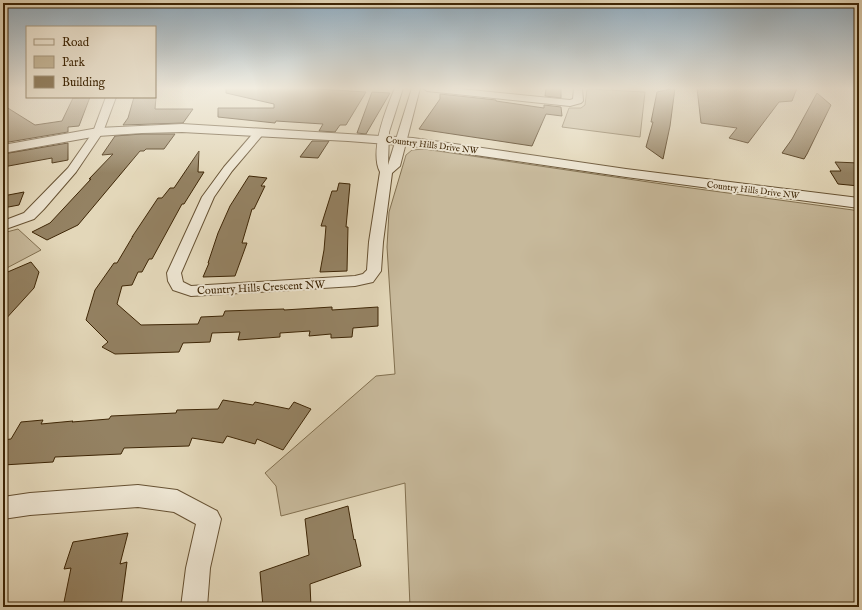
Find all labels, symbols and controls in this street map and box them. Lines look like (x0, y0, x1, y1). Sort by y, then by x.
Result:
legend (26, 26, 156, 98)
text: Road (62, 35, 90, 50)
text: Park (62, 55, 85, 70)
text: Building (62, 75, 106, 90)
street label: Country Hills Drive NW (385, 134, 479, 157)
street label: Country Hills Drive NW (706, 179, 800, 202)
street label: Country Hills Crescent NW (197, 278, 326, 298)

